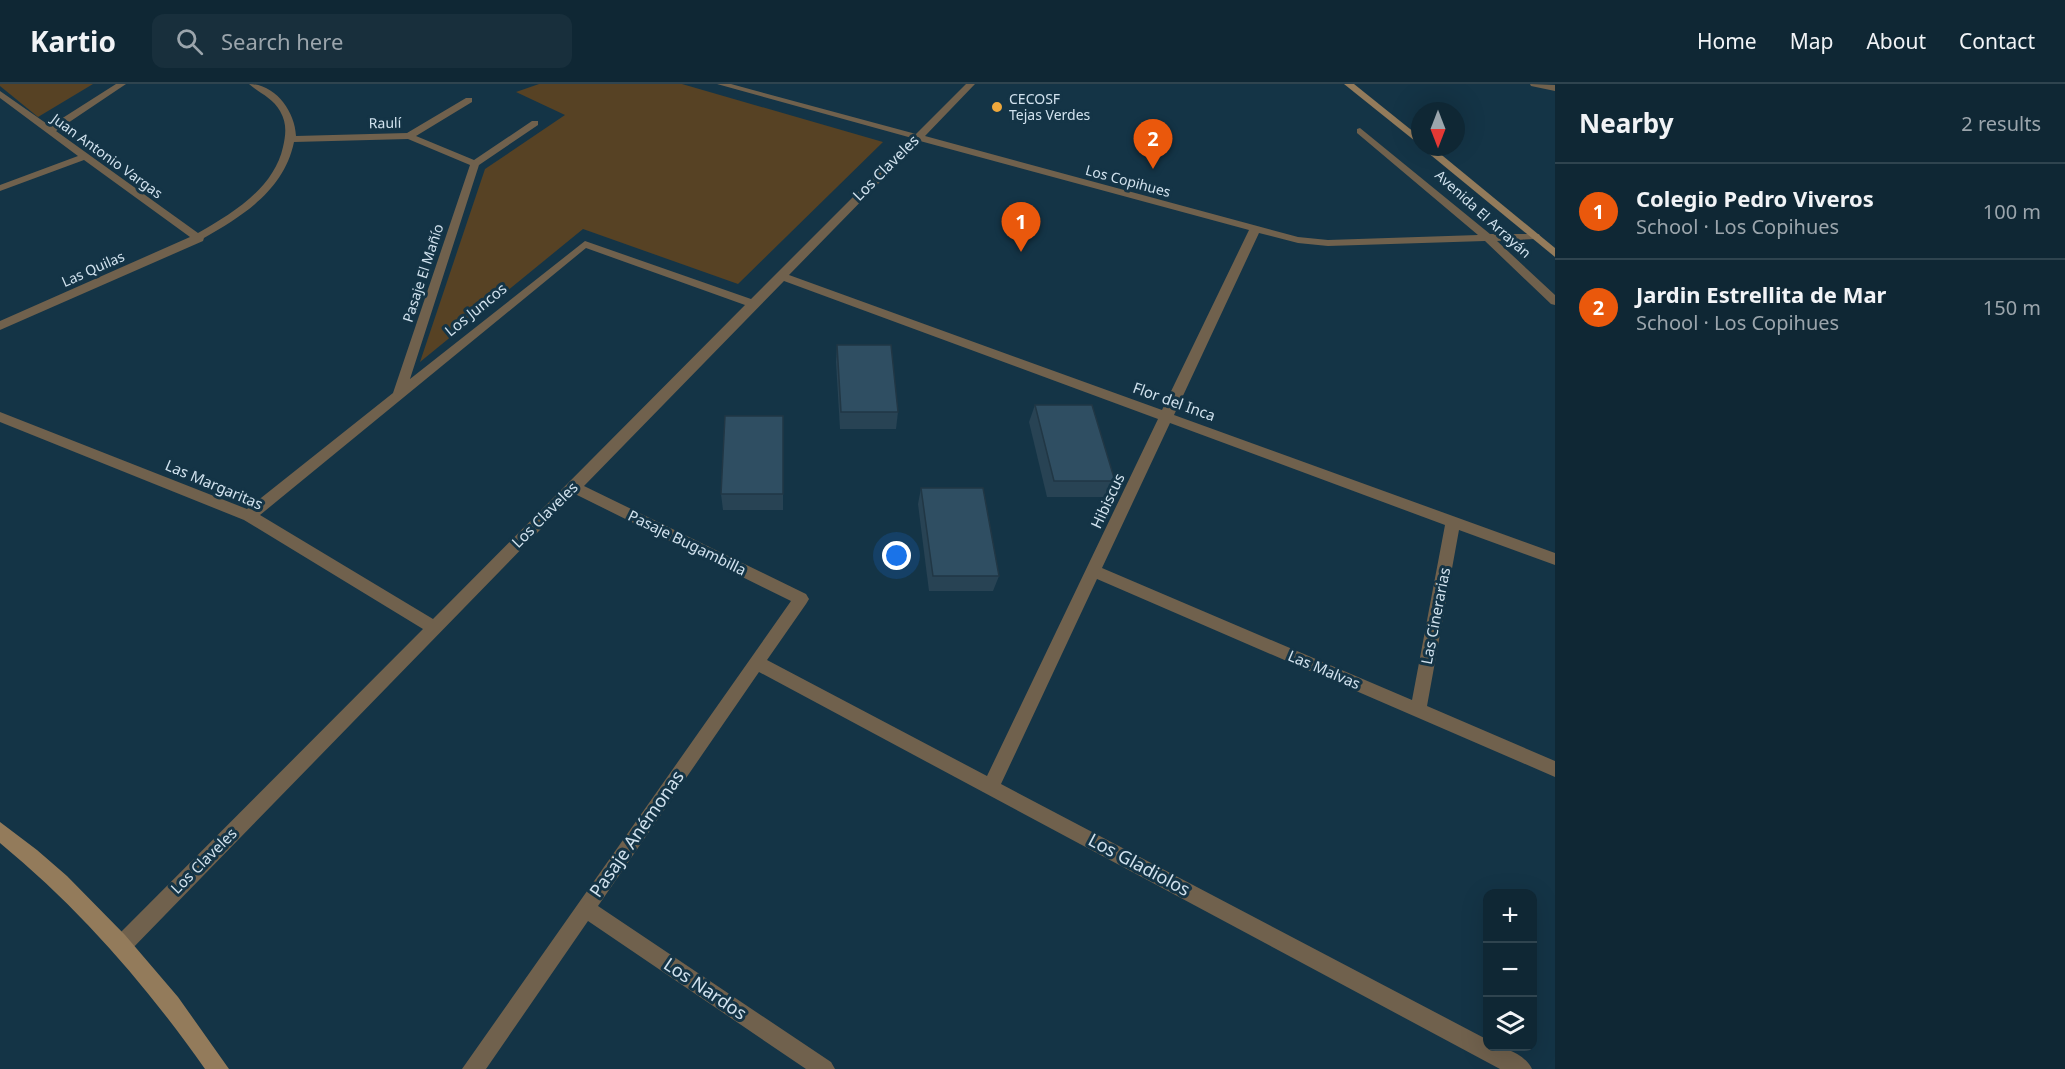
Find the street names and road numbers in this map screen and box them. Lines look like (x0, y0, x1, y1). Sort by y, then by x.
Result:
street label: Juan Antonio Vargas (46, 108, 167, 203)
street label: Raulí (369, 113, 402, 132)
street label: Los Claveles (848, 130, 923, 205)
street label: Los Copihues (1083, 160, 1173, 201)
street label: Avenida El Arrayán (1431, 165, 1535, 262)
street label: Pasaje El Mañío (398, 221, 447, 324)
street label: Las Quilas (58, 246, 127, 291)
street label: Los Juncos (440, 278, 510, 340)
street label: Flor del Inca (1130, 377, 1218, 425)
street label: Las Margaritas (163, 455, 266, 514)
street label: Hibiscus (1086, 470, 1129, 532)
street label: Los Claveles (507, 477, 582, 552)
street label: Pasaje Bugambilla (625, 505, 750, 579)
street label: Las Cinerarias (1416, 566, 1454, 666)
street label: Las Malvas (1285, 645, 1364, 693)
street label: Pasaje Anémonas (583, 765, 689, 902)
street label: Los Claveles (166, 823, 241, 898)
street label: Los Gladiolos (1084, 827, 1195, 901)
street label: Los Nardos (659, 952, 752, 1025)

